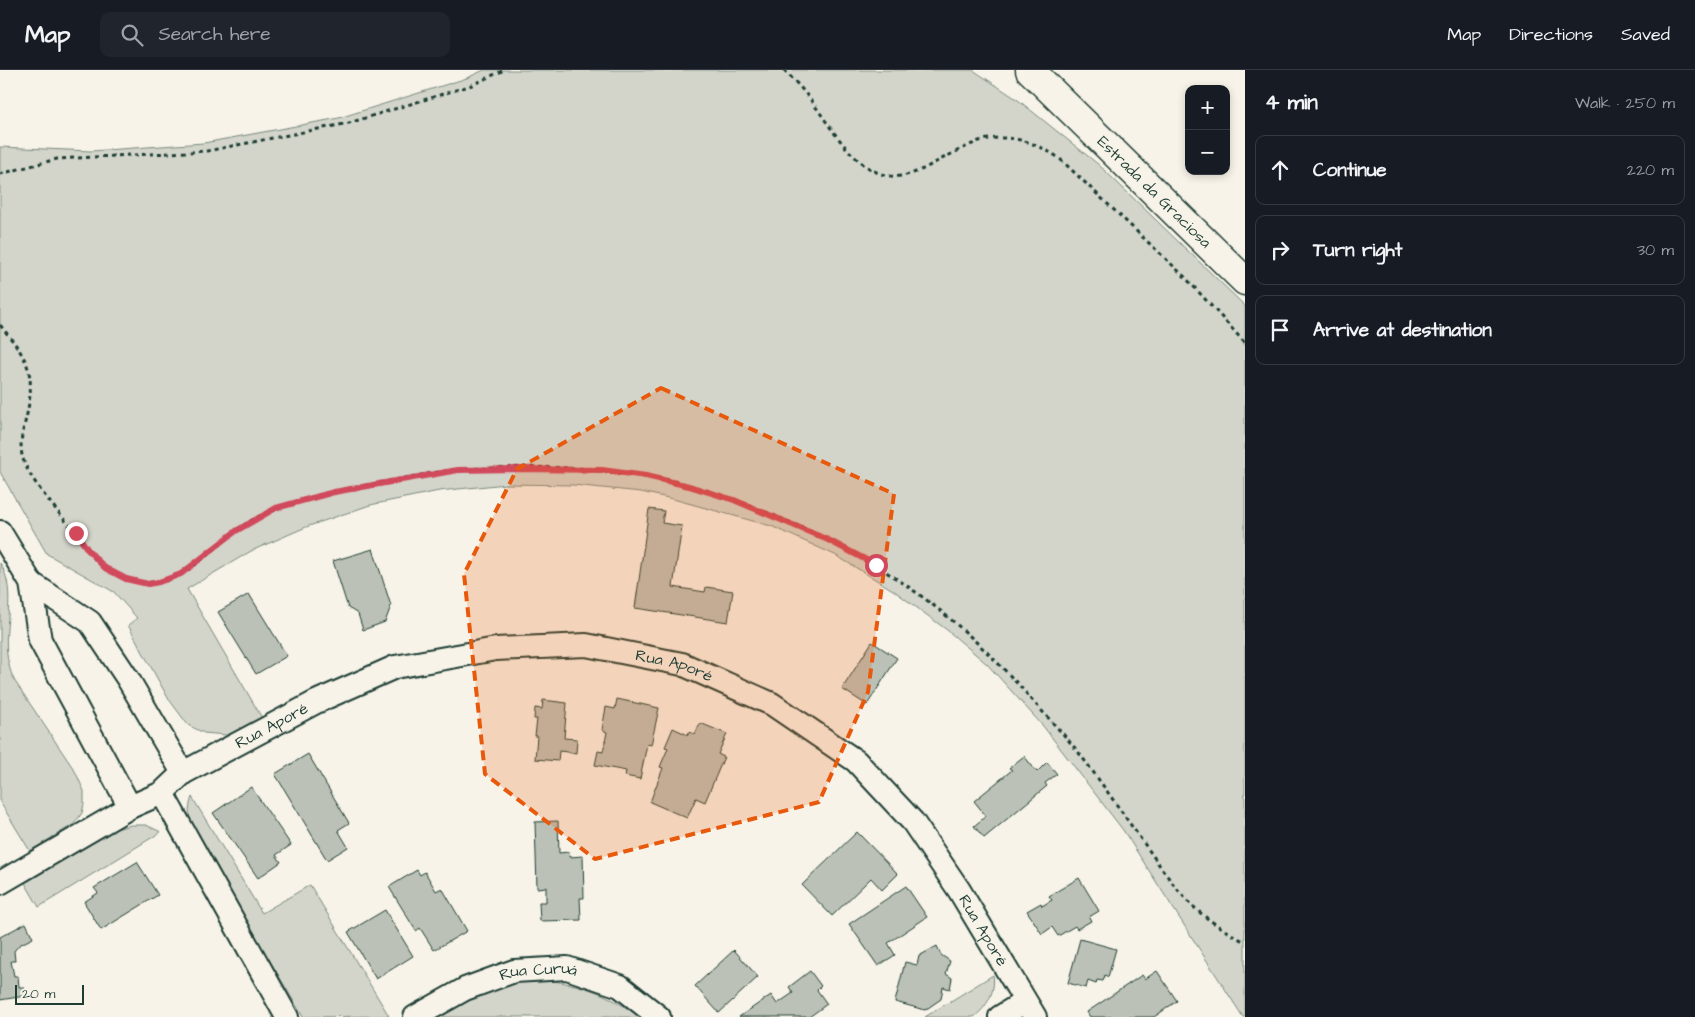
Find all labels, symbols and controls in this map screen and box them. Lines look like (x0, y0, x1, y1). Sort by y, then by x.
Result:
search box (100, 12, 450, 57)
text: Map (25, 18, 70, 52)
icon: search (118, 21, 146, 49)
text: Search here (158, 21, 271, 48)
text: Map (1447, 22, 1481, 47)
text: Directions (1509, 22, 1593, 47)
text: Saved (1621, 22, 1670, 47)
map controls (1185, 85, 1230, 175)
button: + (1185, 85, 1230, 130)
text: 4 min (1265, 88, 1318, 117)
text: Walk · 250 m (1575, 92, 1675, 114)
button: − (1185, 130, 1230, 175)
street label: Estrada da Graciosa (1092, 131, 1216, 253)
icon: ahead (1266, 156, 1294, 184)
text: Continue (1313, 157, 1387, 184)
text: 220 m (1627, 159, 1674, 181)
icon: right (1266, 236, 1294, 264)
text: Turn right (1313, 237, 1402, 264)
text: 30 m (1637, 239, 1674, 261)
icon: arrive (1266, 316, 1294, 344)
text: Arrive at destination (1313, 317, 1492, 344)
route end (65, 522, 88, 545)
route start (865, 554, 888, 577)
street label: Rua Aporé (634, 644, 717, 687)
street label: Rua Aporé (231, 697, 312, 754)
street label: Rua Aporé (953, 891, 1013, 971)
street label: Rua Curuá (496, 957, 581, 986)
scale bar (15, 982, 84, 1005)
text: 20 m (22, 984, 55, 1004)

